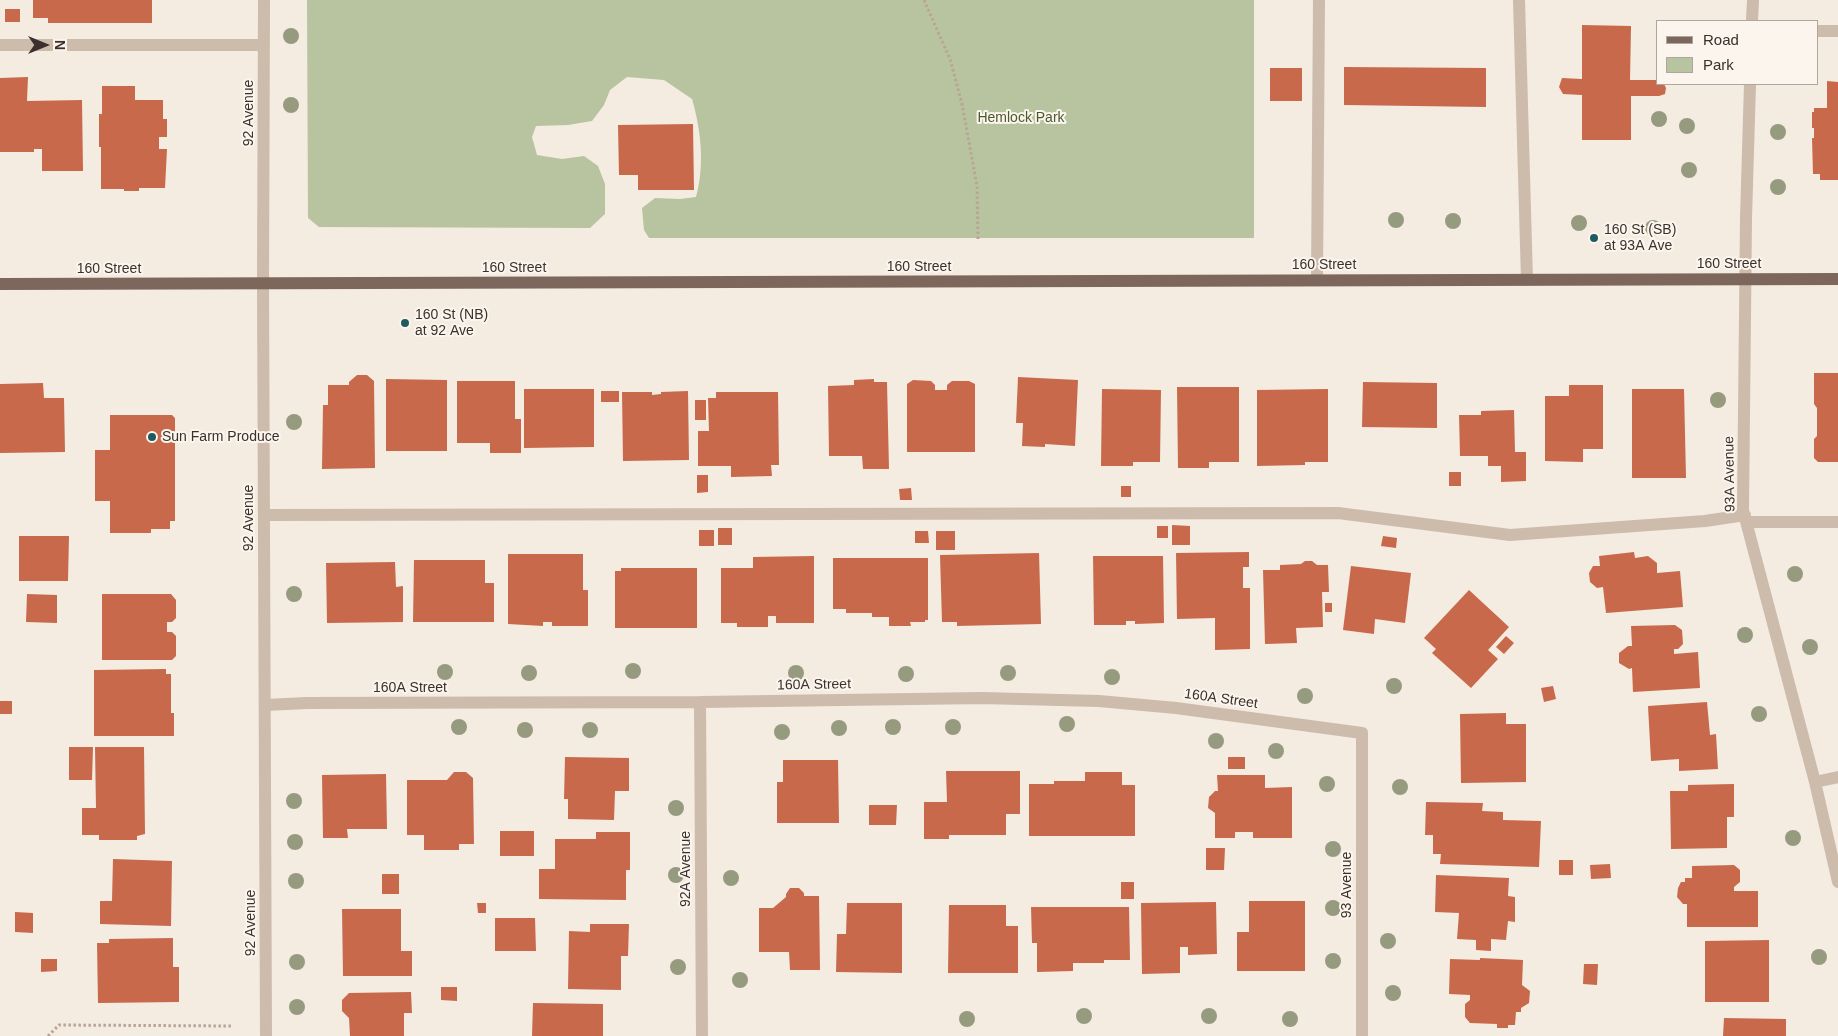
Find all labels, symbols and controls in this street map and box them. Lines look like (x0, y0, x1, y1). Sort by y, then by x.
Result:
north arrow (20, 20, 70, 70)
legend (1656, 20, 1818, 85)
text: Road (1703, 31, 1739, 48)
text: N (52, 40, 68, 50)
text: Park (1703, 56, 1734, 73)
street label: 92 Avenue (241, 80, 257, 146)
park label: Hemlock Park (977, 110, 1065, 126)
place label: 160 St (SB) at 93A Ave (1604, 222, 1676, 254)
marker: 160 St (SB) at 93A Ave (1588, 232, 1600, 244)
street label: 160 Street (1697, 256, 1761, 272)
street label: 160 Street (1292, 257, 1356, 273)
street label: 160 Street (887, 259, 951, 275)
street label: 160 Street (482, 260, 546, 276)
street label: 160 Street (77, 261, 141, 277)
place label: 160 St (NB) at 92 Ave (415, 307, 488, 340)
marker: 160 St (NB) at 92 Ave (399, 317, 411, 329)
place label: Sun Farm Produce (162, 429, 279, 445)
marker: Sun Farm Produce (146, 431, 158, 443)
street label: 93A Avenue (1721, 436, 1739, 512)
street label: 92 Avenue (241, 485, 257, 551)
street label: 160A Street (777, 676, 851, 694)
street label: 160A Street (373, 680, 447, 696)
street label: 160A Street (1183, 686, 1259, 712)
street label: 92A Avenue (678, 831, 694, 907)
street label: 93 Avenue (1339, 852, 1355, 918)
street label: 92 Avenue (243, 890, 259, 956)

